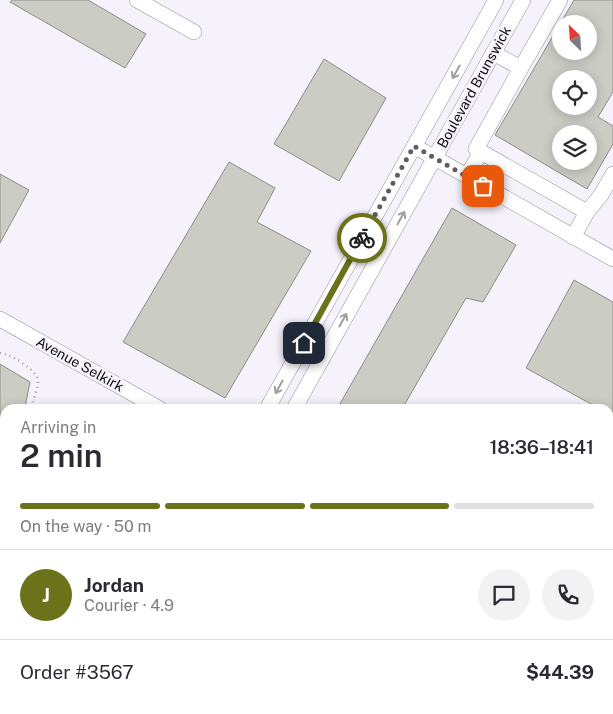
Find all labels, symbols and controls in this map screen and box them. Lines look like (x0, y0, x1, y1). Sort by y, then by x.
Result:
north arrow (552, 15, 598, 60)
map controls (552, 15, 597, 170)
street label: Boulevard Brunswick (434, 23, 514, 151)
one-way arrow (450, 64, 460, 78)
button: locate (552, 70, 597, 115)
button: layers (552, 125, 597, 170)
pin (462, 165, 504, 207)
icon: bag (469, 172, 497, 200)
one-way arrow (396, 211, 406, 226)
courier (337, 213, 387, 263)
icon: bike (348, 224, 376, 252)
one-way arrow (339, 314, 349, 328)
pin (283, 322, 325, 364)
icon: home (290, 329, 318, 357)
street label: Avenue Selkirk (33, 333, 127, 395)
one-way arrow (274, 380, 284, 395)
text: Arriving in (20, 418, 96, 437)
text: 18:36–18:41 (489, 436, 594, 458)
text: 2 min (20, 437, 103, 474)
text: On the way · 50 m (20, 517, 151, 536)
button: chat (478, 569, 530, 621)
button: phone (542, 569, 594, 621)
text: Jordan (84, 574, 144, 596)
text: J (42, 584, 50, 606)
text: Courier · 4.9 (84, 596, 174, 615)
text: Order #3567 (20, 661, 134, 683)
text: $44.39 (526, 661, 594, 683)

